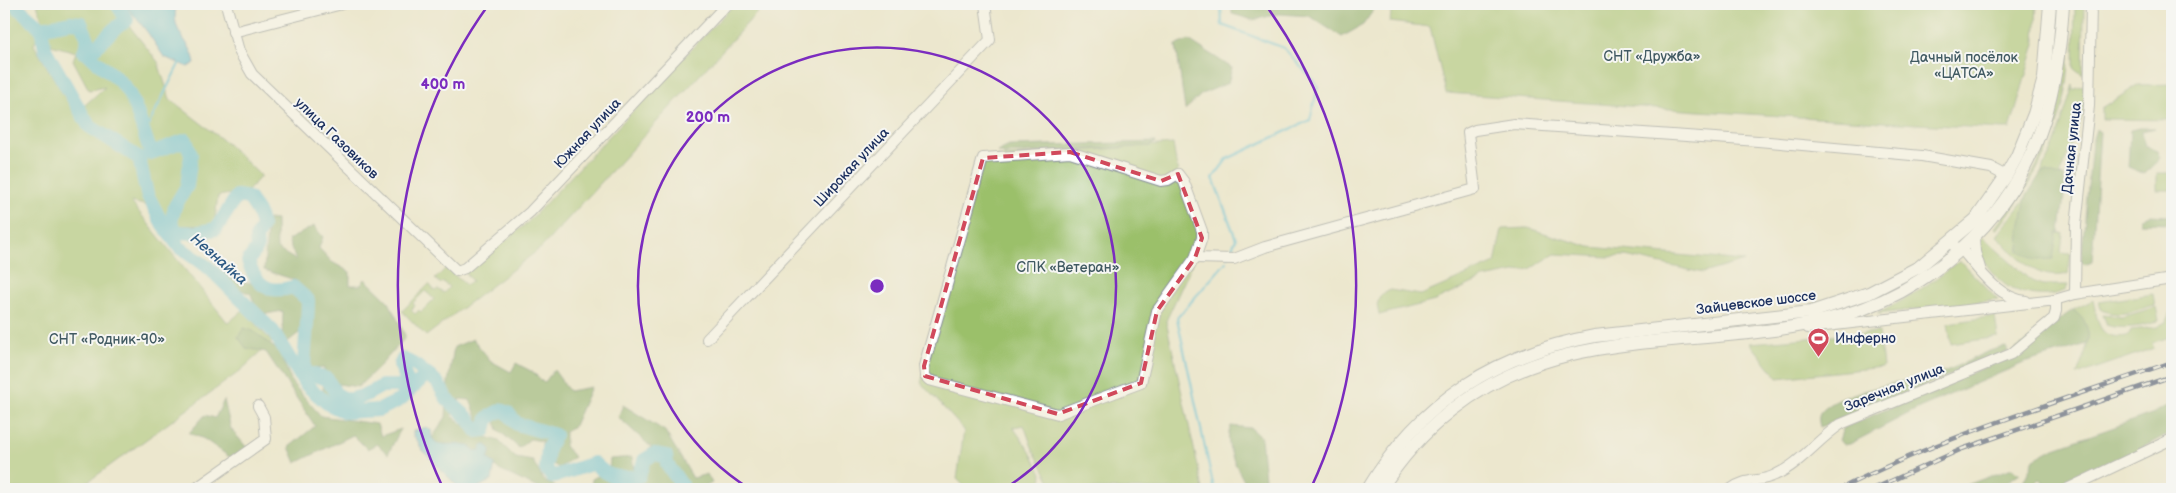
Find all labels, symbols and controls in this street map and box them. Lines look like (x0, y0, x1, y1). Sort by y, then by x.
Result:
park label: СНТ «Дружба» (1604, 48, 1701, 65)
park label: Дачный посёлок «ЦАТСА» (1910, 49, 2018, 82)
text: 400 m (421, 75, 465, 94)
street label: улица Газовиков (291, 94, 382, 183)
street label: Южная улица (550, 94, 625, 172)
street label: Дачная улица (2058, 101, 2085, 195)
text: 200 m (686, 108, 730, 127)
street label: Широкая улица (810, 124, 893, 211)
water label: Незнайка (186, 229, 251, 289)
park label: СПК «Ветеран» (1016, 259, 1120, 276)
centre of rings (868, 277, 886, 295)
street label: Зайцевское шоссе (1695, 287, 1817, 318)
sports icon: Инферно (1807, 326, 1831, 357)
place label: Инферно (1835, 330, 1896, 347)
park label: СНТ «Родник-90» (49, 331, 165, 348)
street label: Заречная улица (1842, 359, 1947, 415)

